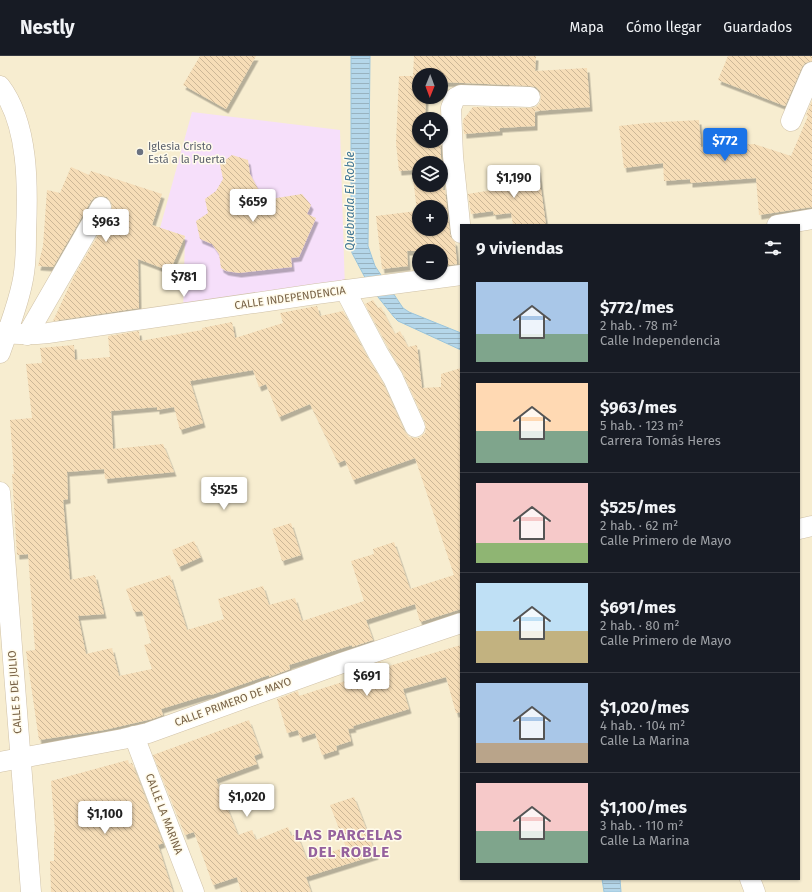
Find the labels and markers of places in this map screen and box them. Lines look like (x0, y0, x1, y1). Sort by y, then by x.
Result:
pin: $772 (701, 128, 749, 162)
place label: Iglesia Cristo Está a la Puerta (148, 140, 225, 166)
marker: Iglesia Cristo Está a la Puerta (135, 147, 145, 157)
pin: $1,190 (481, 165, 547, 199)
pin: $659 (229, 189, 277, 223)
pin: $963 (82, 209, 130, 243)
pin: $781 (160, 264, 208, 298)
pin: $525 (200, 477, 248, 511)
pin: $691 (343, 663, 391, 697)
pin: $1,020 (214, 784, 280, 818)
pin: $1,100 (72, 801, 138, 835)

